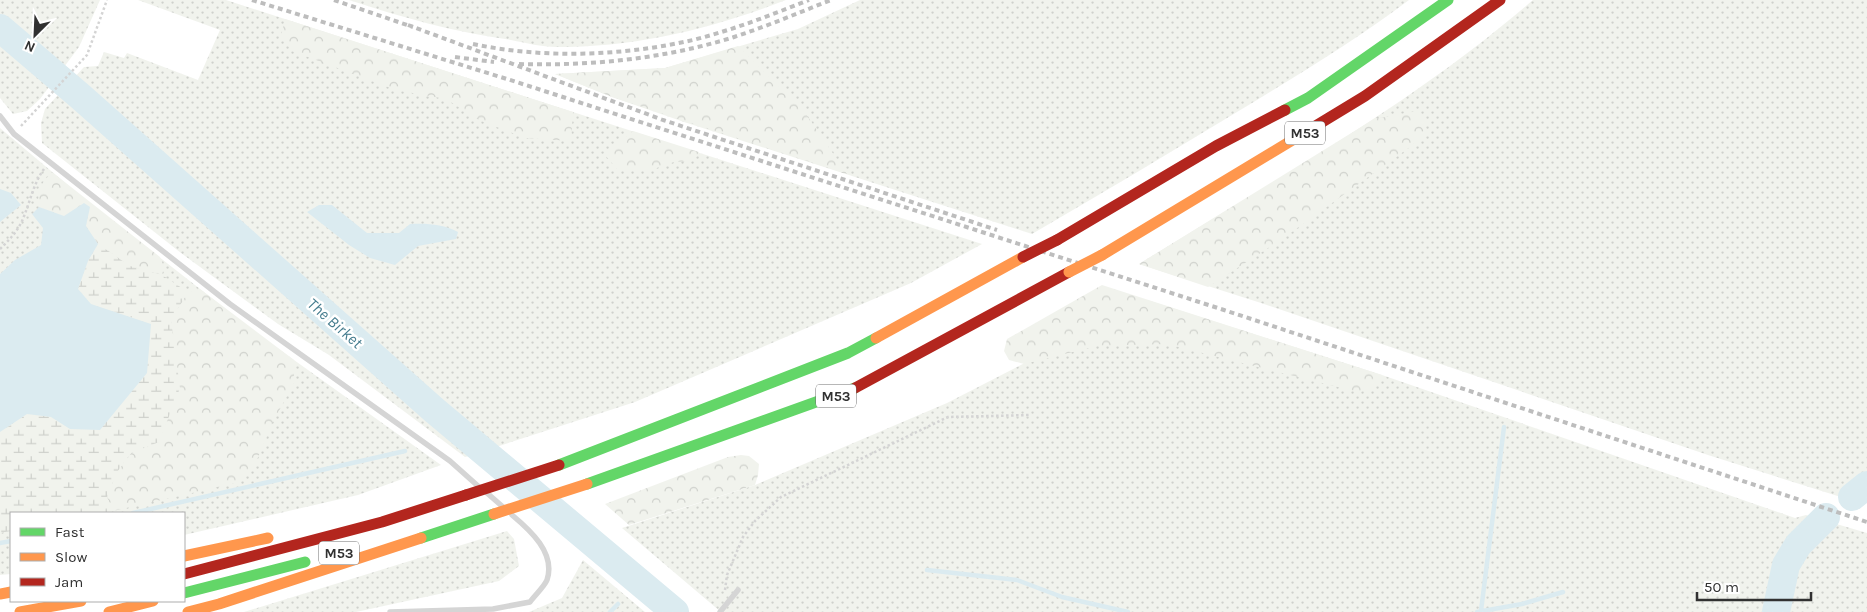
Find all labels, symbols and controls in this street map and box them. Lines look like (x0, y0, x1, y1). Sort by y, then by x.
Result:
north arrow (10, 10, 60, 60)
text: N (22, 37, 38, 56)
road number: M53 (1285, 122, 1325, 144)
water label: The Birket (304, 294, 367, 352)
road number: M53 (816, 384, 856, 408)
legend (10, 512, 185, 602)
text: Fast (55, 523, 85, 541)
road number: M53 (319, 542, 359, 564)
text: Slow (55, 548, 87, 566)
scale bar (1697, 570, 1811, 602)
text: Jam (55, 573, 83, 591)
text: 50 m (1704, 578, 1739, 596)

